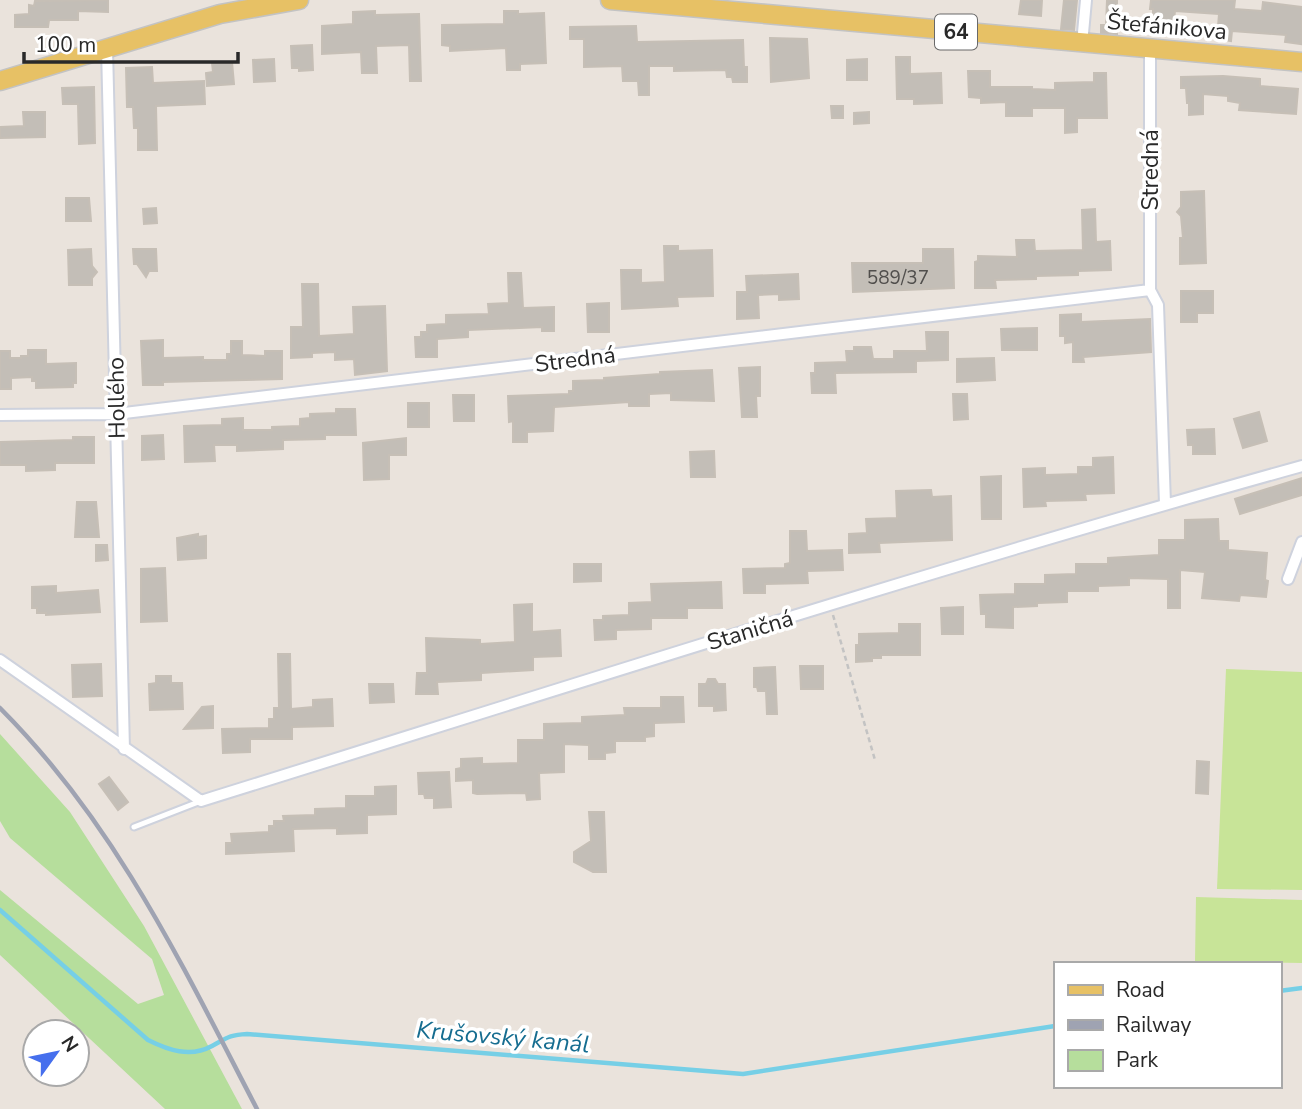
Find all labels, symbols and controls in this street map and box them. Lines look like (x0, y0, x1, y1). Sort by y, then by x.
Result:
street label: Štefánikova (1106, 6, 1228, 47)
road number: 64 (935, 14, 977, 50)
scale bar (24, 21, 238, 65)
text: 100 m (35, 31, 96, 59)
street label: Stredná (1135, 129, 1166, 211)
house number: 589/37 (867, 265, 929, 291)
street label: Stredná (533, 339, 617, 380)
street label: Hollého (100, 357, 133, 439)
street label: Staničná (703, 603, 797, 658)
legend (1054, 962, 1281, 1088)
text: Road (1116, 976, 1165, 1004)
text: Railway (1116, 1011, 1191, 1039)
water label: Krušovský kanál (415, 1013, 591, 1061)
north arrow (21, 1018, 91, 1088)
text: N (55, 1031, 84, 1057)
text: Park (1116, 1046, 1158, 1074)

